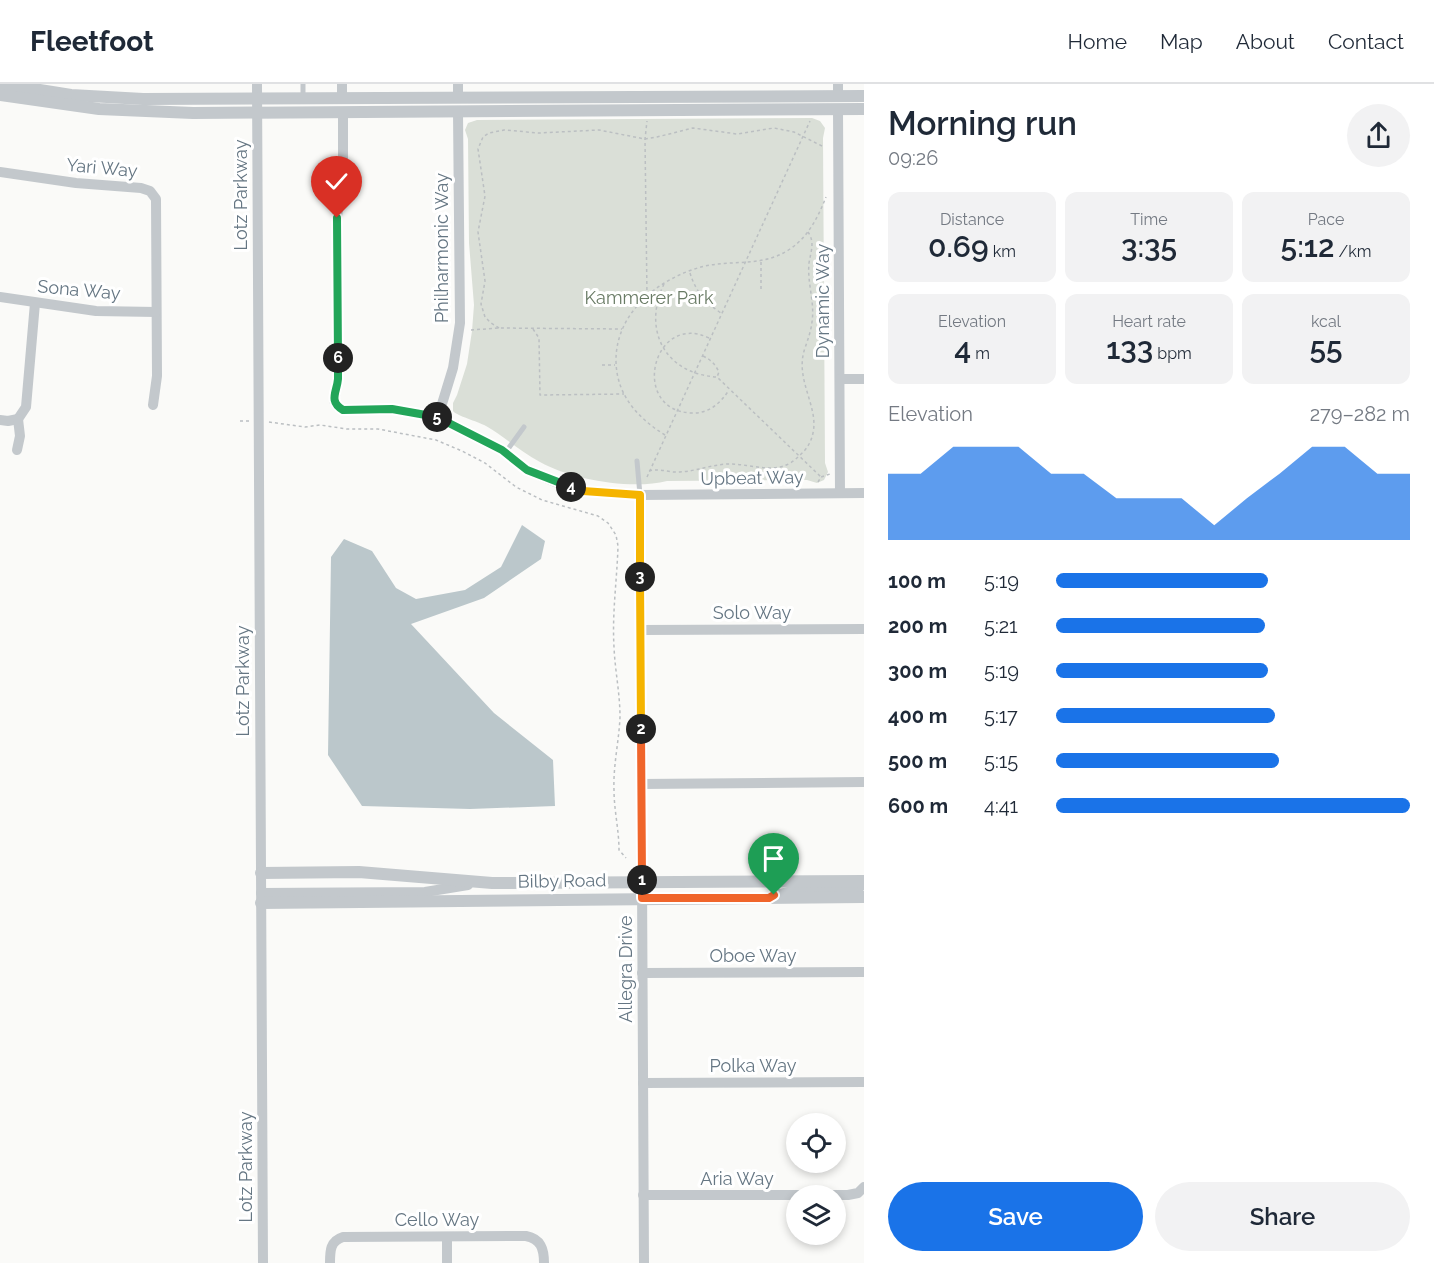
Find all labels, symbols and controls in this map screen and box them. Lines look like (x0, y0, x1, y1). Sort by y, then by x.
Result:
text: Fleetfoot (30, 25, 154, 58)
text: Home (1068, 29, 1127, 54)
text: Map (1160, 29, 1203, 54)
text: About (1236, 29, 1295, 54)
text: Contact (1328, 29, 1404, 54)
text: Morning run (888, 104, 1077, 143)
button: share (1347, 104, 1410, 167)
street label: Lotz Parkway (230, 139, 251, 250)
text: 09:26 (888, 146, 938, 170)
street label: Yari Way (66, 154, 139, 181)
pin (311, 156, 362, 218)
icon: check (320, 165, 353, 198)
street label: Philharmonic Way (431, 173, 452, 323)
text: Distance (940, 210, 1004, 229)
text: Time (1130, 210, 1168, 229)
text: Pace (1308, 210, 1344, 229)
text: 0.69 (928, 229, 989, 264)
text: 3:35 (1121, 229, 1177, 264)
text: 5:12 (1281, 229, 1334, 264)
text: km (989, 242, 1016, 261)
text: /km (1334, 242, 1371, 261)
street label: Dynamic Way (812, 244, 833, 358)
street label: Sona Way (37, 275, 122, 304)
park label: Kammerer Park (585, 287, 714, 308)
text: Elevation (938, 312, 1006, 331)
text: Heart rate (1112, 312, 1186, 331)
text: kcal (1311, 312, 1341, 331)
text: 4 (954, 331, 971, 366)
text: 133 (1106, 331, 1153, 366)
text: 55 (1309, 331, 1343, 366)
pin: 6 (323, 343, 353, 373)
text: m (971, 344, 990, 363)
text: bpm (1153, 344, 1192, 363)
text: 6 (333, 348, 343, 367)
pin: 5 (422, 402, 452, 432)
text: Elevation (888, 402, 973, 426)
text: 279–282 m (1310, 402, 1410, 426)
text: 5 (433, 407, 441, 426)
street label: Upbeat Way (700, 466, 804, 489)
pin: 4 (556, 472, 586, 502)
text: 4 (566, 477, 576, 496)
pin: 3 (625, 562, 655, 592)
text: 3 (636, 567, 644, 586)
text: 100 m (888, 569, 946, 593)
text: 5:19 (984, 569, 1019, 593)
street label: Solo Way (713, 602, 791, 623)
text: 200 m (888, 614, 947, 638)
text: 5:21 (984, 614, 1018, 638)
street label: Lotz Parkway (232, 625, 253, 736)
text: 300 m (888, 659, 947, 683)
text: 5:19 (984, 659, 1019, 683)
text: 400 m (888, 704, 947, 728)
text: 5:17 (984, 704, 1018, 728)
pin: 2 (626, 714, 656, 744)
text: 2 (636, 719, 646, 738)
text: 500 m (888, 749, 947, 773)
text: 5:15 (984, 749, 1018, 773)
text: 600 m (888, 794, 948, 818)
text: 4:41 (984, 794, 1018, 818)
pin (748, 833, 799, 895)
icon: arrive (757, 842, 790, 875)
pin: 1 (627, 865, 657, 895)
street label: Bilby Road (518, 869, 606, 892)
text: 1 (638, 870, 646, 889)
street label: Allegra Drive (615, 915, 636, 1023)
street label: Oboe Way (709, 945, 797, 966)
street label: Polka Way (709, 1055, 797, 1076)
street label: Lotz Parkway (235, 1111, 256, 1222)
map controls (786, 1113, 846, 1245)
button: locate (786, 1113, 846, 1173)
street label: Aria Way (700, 1168, 774, 1189)
button: Save (888, 1182, 1143, 1251)
button: Share (1155, 1182, 1410, 1251)
button: layers (786, 1185, 846, 1245)
street label: Cello Way (395, 1209, 480, 1230)

